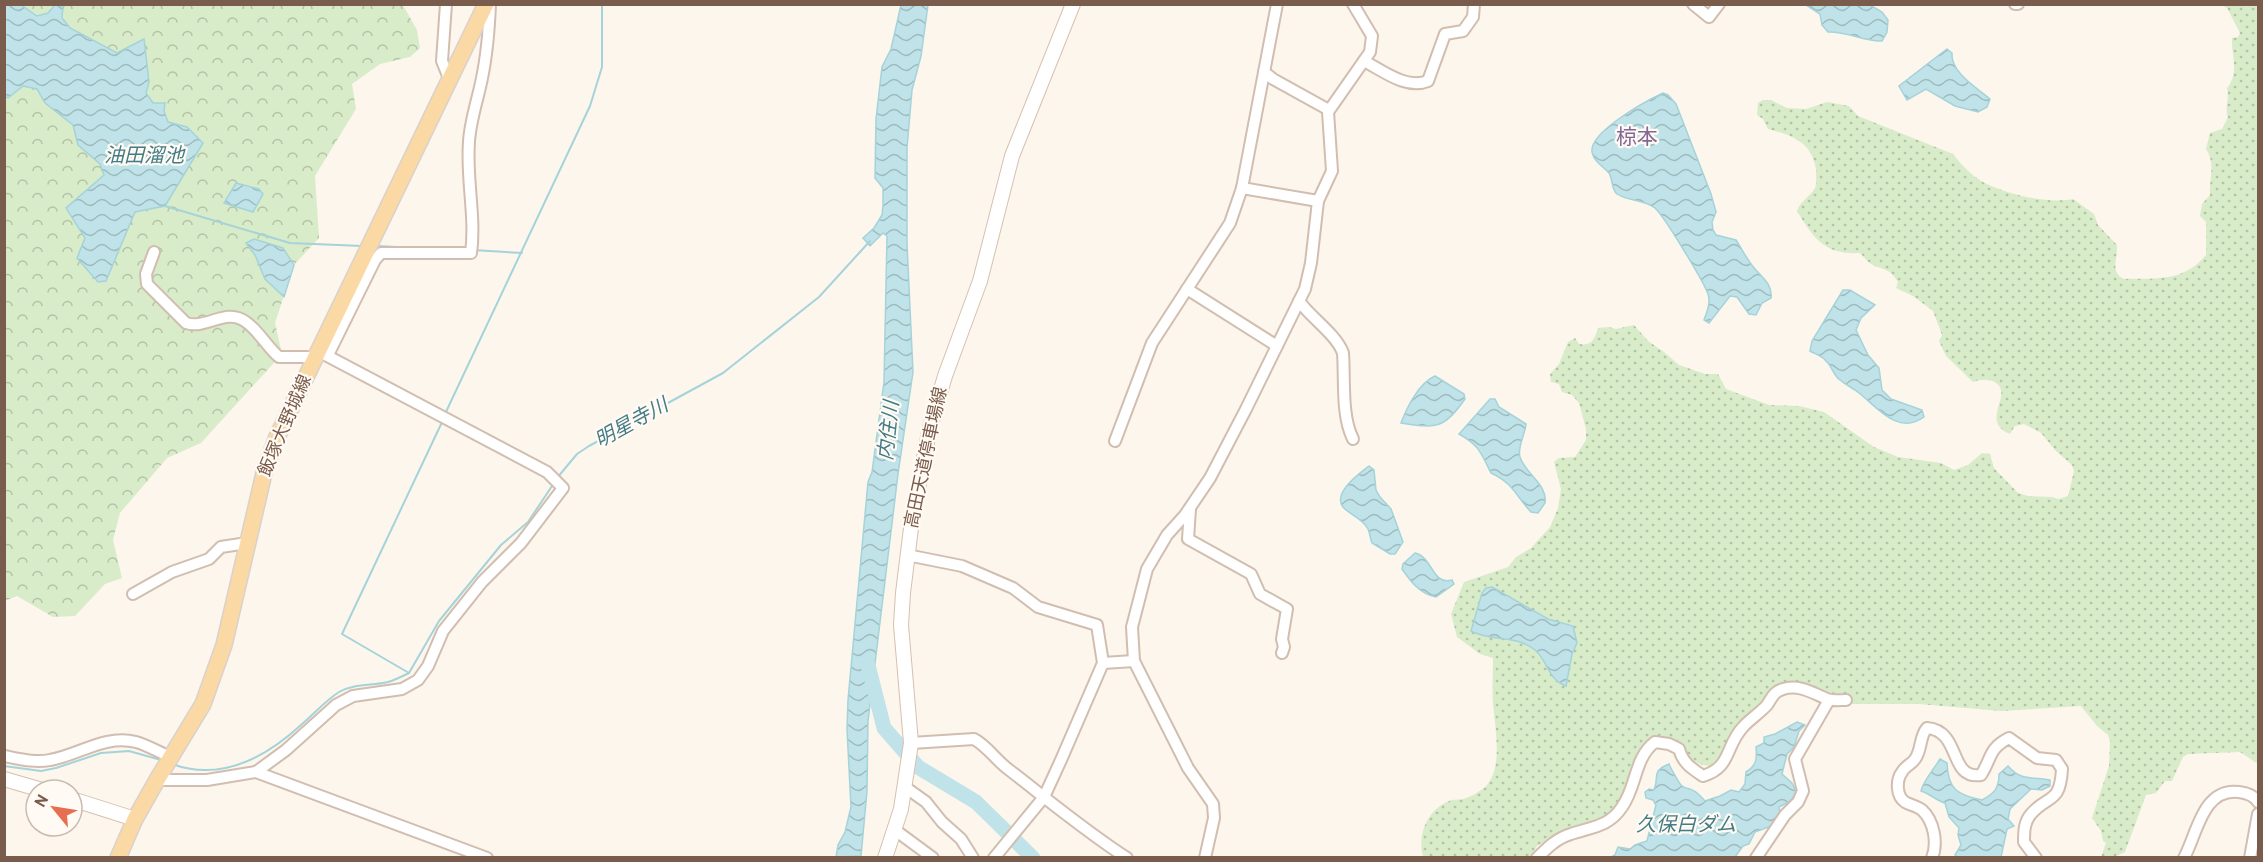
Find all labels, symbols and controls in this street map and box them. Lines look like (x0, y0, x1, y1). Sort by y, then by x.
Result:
district label: 椋本 (1616, 125, 1658, 152)
water label: 油田溜池 (104, 144, 186, 170)
street label: 飯塚大野城線 (254, 372, 318, 480)
street label: 高田天道停車場線 (901, 385, 953, 531)
water label: 明星寺川 (591, 392, 675, 455)
water label: 内住川 (874, 398, 906, 462)
north arrow (24, 778, 84, 838)
text: N (31, 792, 54, 811)
water label: 久保白ダム (1636, 813, 1736, 839)

